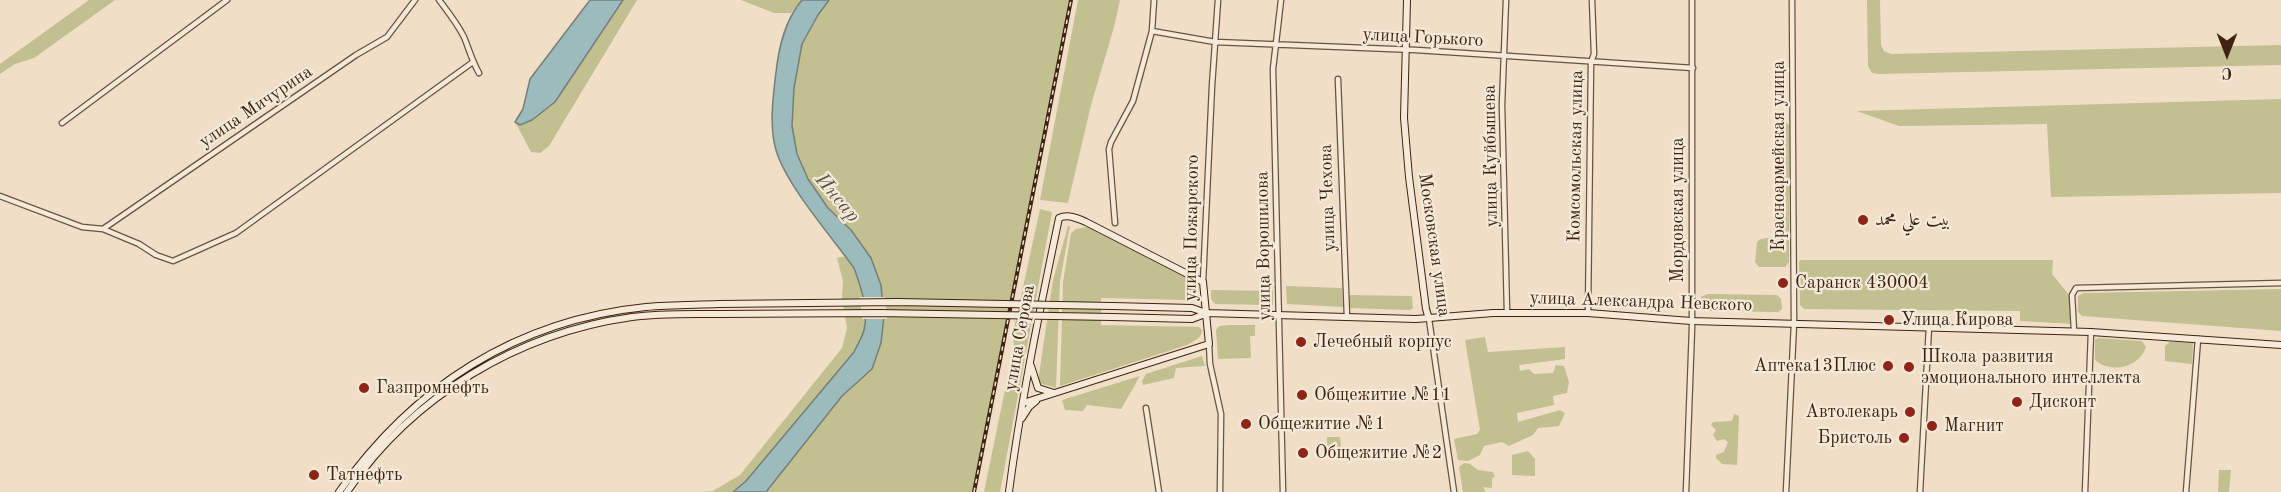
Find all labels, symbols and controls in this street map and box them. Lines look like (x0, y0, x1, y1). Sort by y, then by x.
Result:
street label: улица Горького (1362, 24, 1484, 52)
north arrow (2197, 24, 2257, 84)
street label: улица Мичурина (195, 61, 317, 153)
street label: Красноармейская улица (1768, 61, 1790, 251)
text: С (2222, 64, 2232, 80)
street label: Комсомольская улица (1564, 70, 1588, 242)
street label: улица Куйбышева (1479, 84, 1503, 228)
street label: Мордовская улица (1667, 137, 1689, 283)
street label: улица Чехова (1315, 144, 1341, 252)
street label: улица Пожарского (1180, 154, 1204, 302)
water label: Инсар (809, 168, 865, 228)
street label: улица Ворошилова (1252, 171, 1276, 321)
street label: Московская улица (1413, 172, 1455, 318)
place label: بيت علي محمد (1875, 209, 1950, 231)
marker: بيت علي محمد (1856, 213, 1870, 227)
place label: Саранск 430004 (1795, 272, 1929, 294)
marker: Саранск 430004 (1776, 276, 1790, 290)
street label: улица Серова (1000, 283, 1040, 393)
street label: улица Александра Невского (1529, 287, 1753, 317)
place label: Улица Кирова (1901, 309, 2013, 331)
marker: Улица Кирова (1882, 313, 1896, 327)
place label: Лечебный корпус (1313, 331, 1452, 353)
marker: Лечебный корпус (1294, 335, 1308, 349)
place label: Школа развития эмоционального интеллекта (1921, 346, 2141, 388)
place label: Аптека13Плюс (1754, 355, 1876, 377)
marker: Аптека13Плюс (1881, 359, 1895, 373)
marker: Школа развития эмоционального интеллекта (1902, 360, 1916, 374)
place label: Газпромнефть (376, 377, 489, 399)
marker: Газпромнефть (357, 381, 371, 395)
place label: Общежитие №11 (1314, 384, 1452, 406)
marker: Общежитие №11 (1295, 388, 1309, 402)
place label: Дисконт (2029, 391, 2096, 413)
marker: Дисконт (2010, 395, 2024, 409)
place label: Автолекарь (1805, 401, 1898, 423)
marker: Автолекарь (1903, 405, 1917, 419)
place label: Общежитие №1 (1258, 413, 1385, 435)
place label: Магнит (1944, 415, 2004, 437)
marker: Общежитие №1 (1239, 417, 1253, 431)
marker: Магнит (1925, 419, 1939, 433)
place label: Бристоль (1818, 427, 1892, 449)
marker: Бристоль (1897, 431, 1911, 445)
place label: Общежитие №2 (1315, 442, 1442, 464)
marker: Общежитие №2 (1296, 446, 1310, 460)
place label: Татнефть (326, 464, 402, 486)
marker: Татнефть (307, 468, 321, 482)

